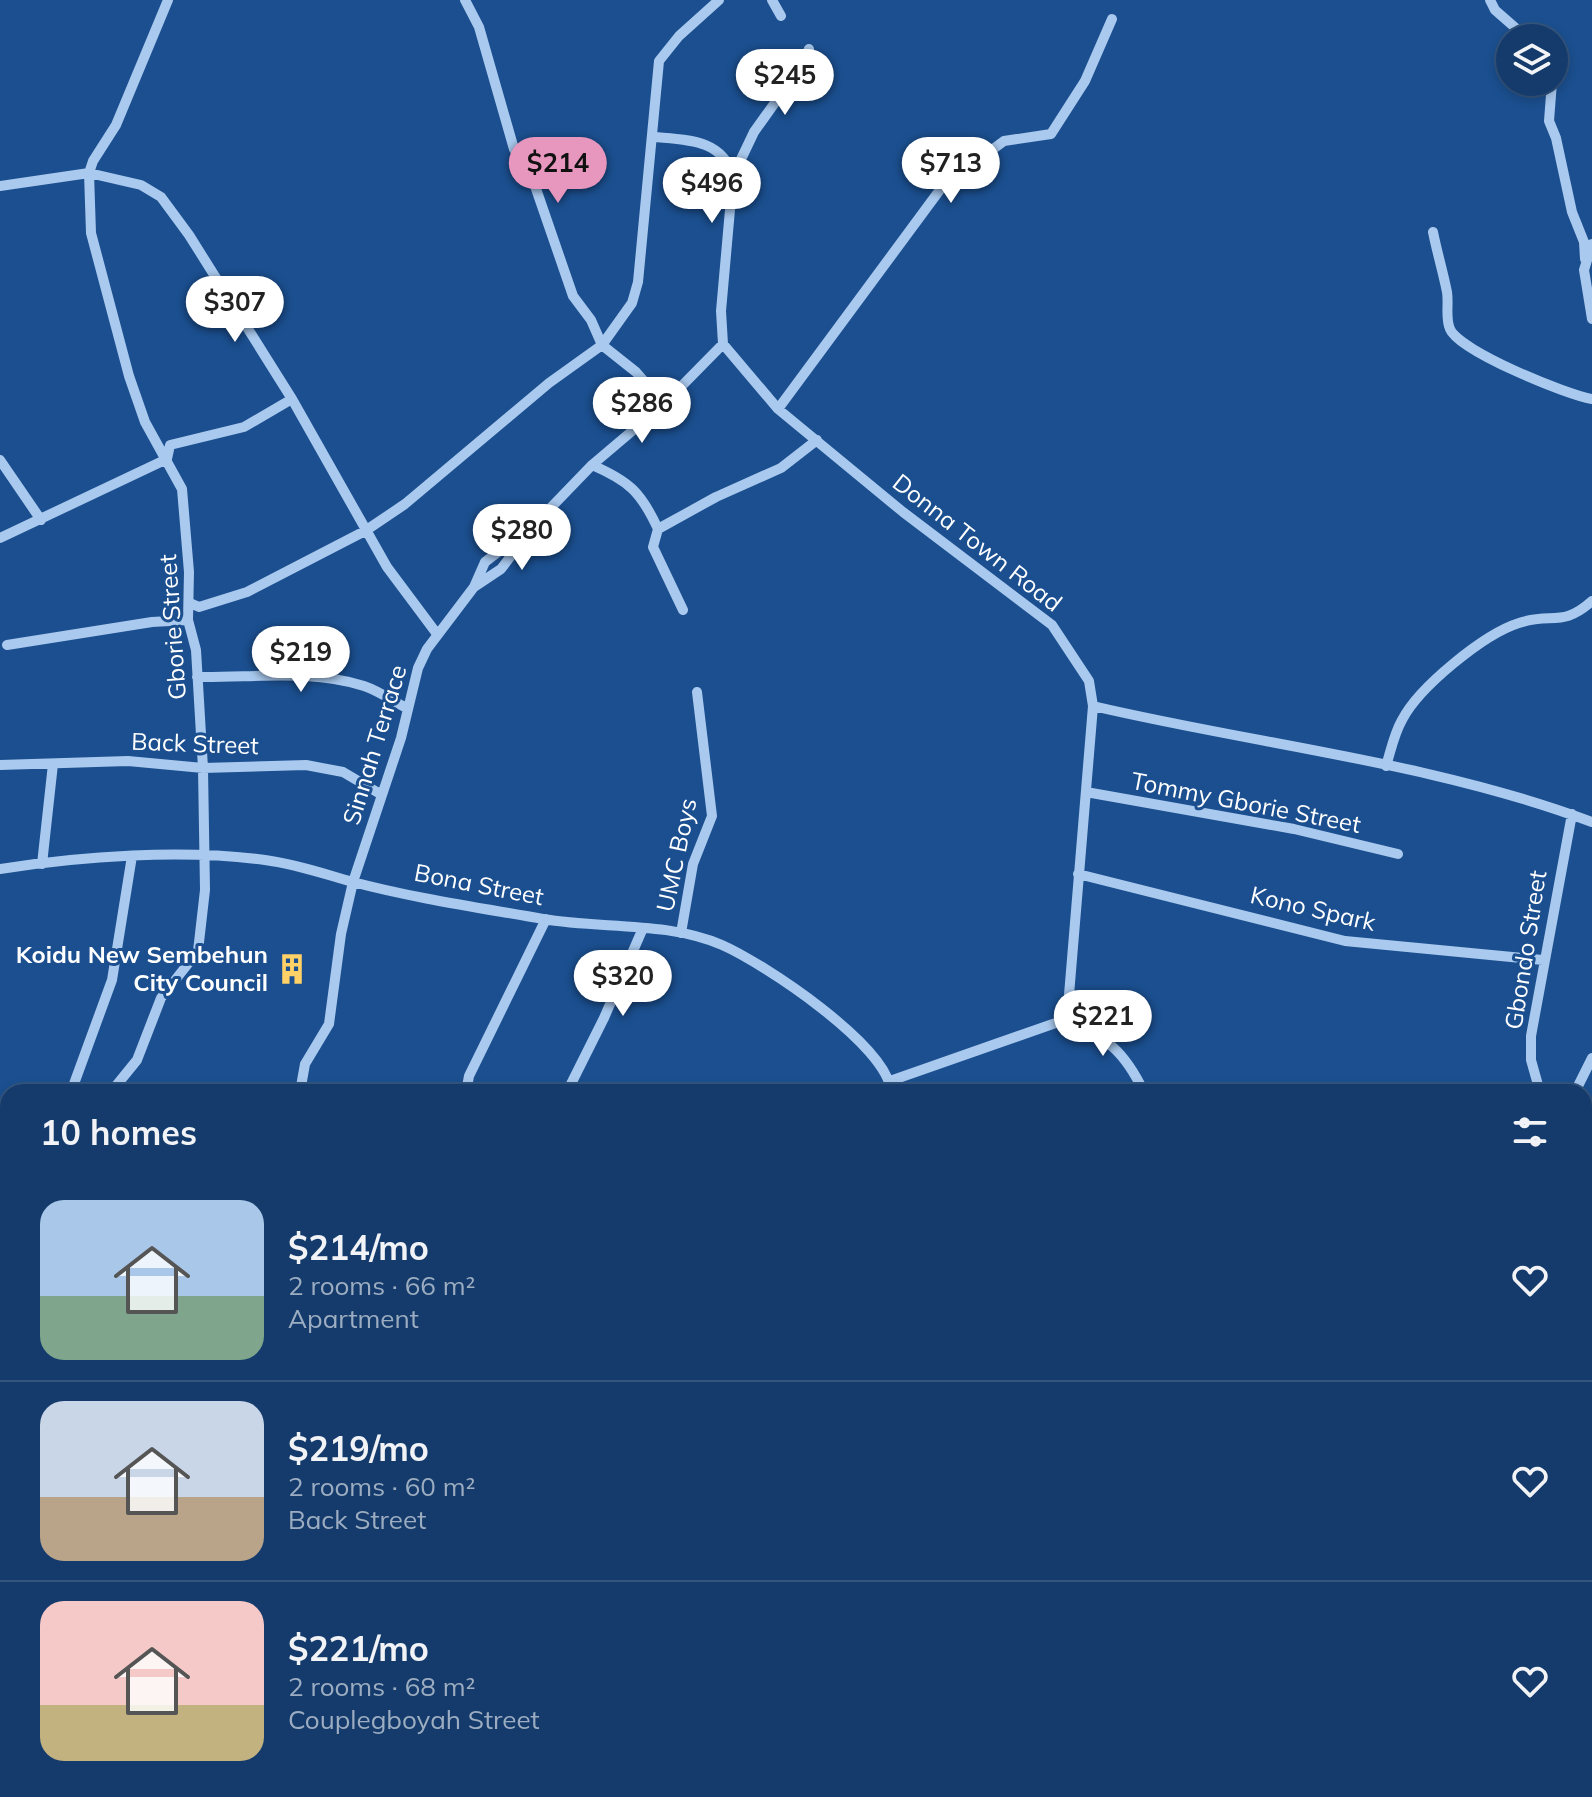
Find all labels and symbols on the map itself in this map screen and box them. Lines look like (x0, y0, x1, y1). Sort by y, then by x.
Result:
pin: $245 (738, 49, 832, 117)
pin: $214 (511, 137, 605, 205)
pin: $713 (904, 137, 998, 205)
pin: $496 (665, 157, 759, 225)
pin: $307 (188, 276, 282, 344)
pin: $286 (595, 377, 689, 445)
street label: Donna Town Road (887, 467, 1068, 618)
pin: $280 (475, 504, 569, 572)
street label: Gborie Street (152, 553, 192, 701)
pin: $219 (254, 626, 348, 694)
street label: Sinnah Terrace (335, 661, 413, 828)
street label: Back Street (131, 726, 259, 760)
street label: Tommy Gborie Street (1129, 765, 1363, 839)
street label: UMC Boys (649, 795, 703, 914)
street label: Bona Street (412, 857, 546, 911)
street label: Gbondo Street (1498, 868, 1552, 1031)
street label: Kono Spark (1248, 879, 1379, 937)
place label: Koidu New Sembehun City Council (16, 939, 268, 997)
pin: $320 (576, 950, 670, 1018)
building icon: Koidu New Sembehun City Council (275, 952, 309, 986)
pin: $221 (1056, 990, 1150, 1058)

